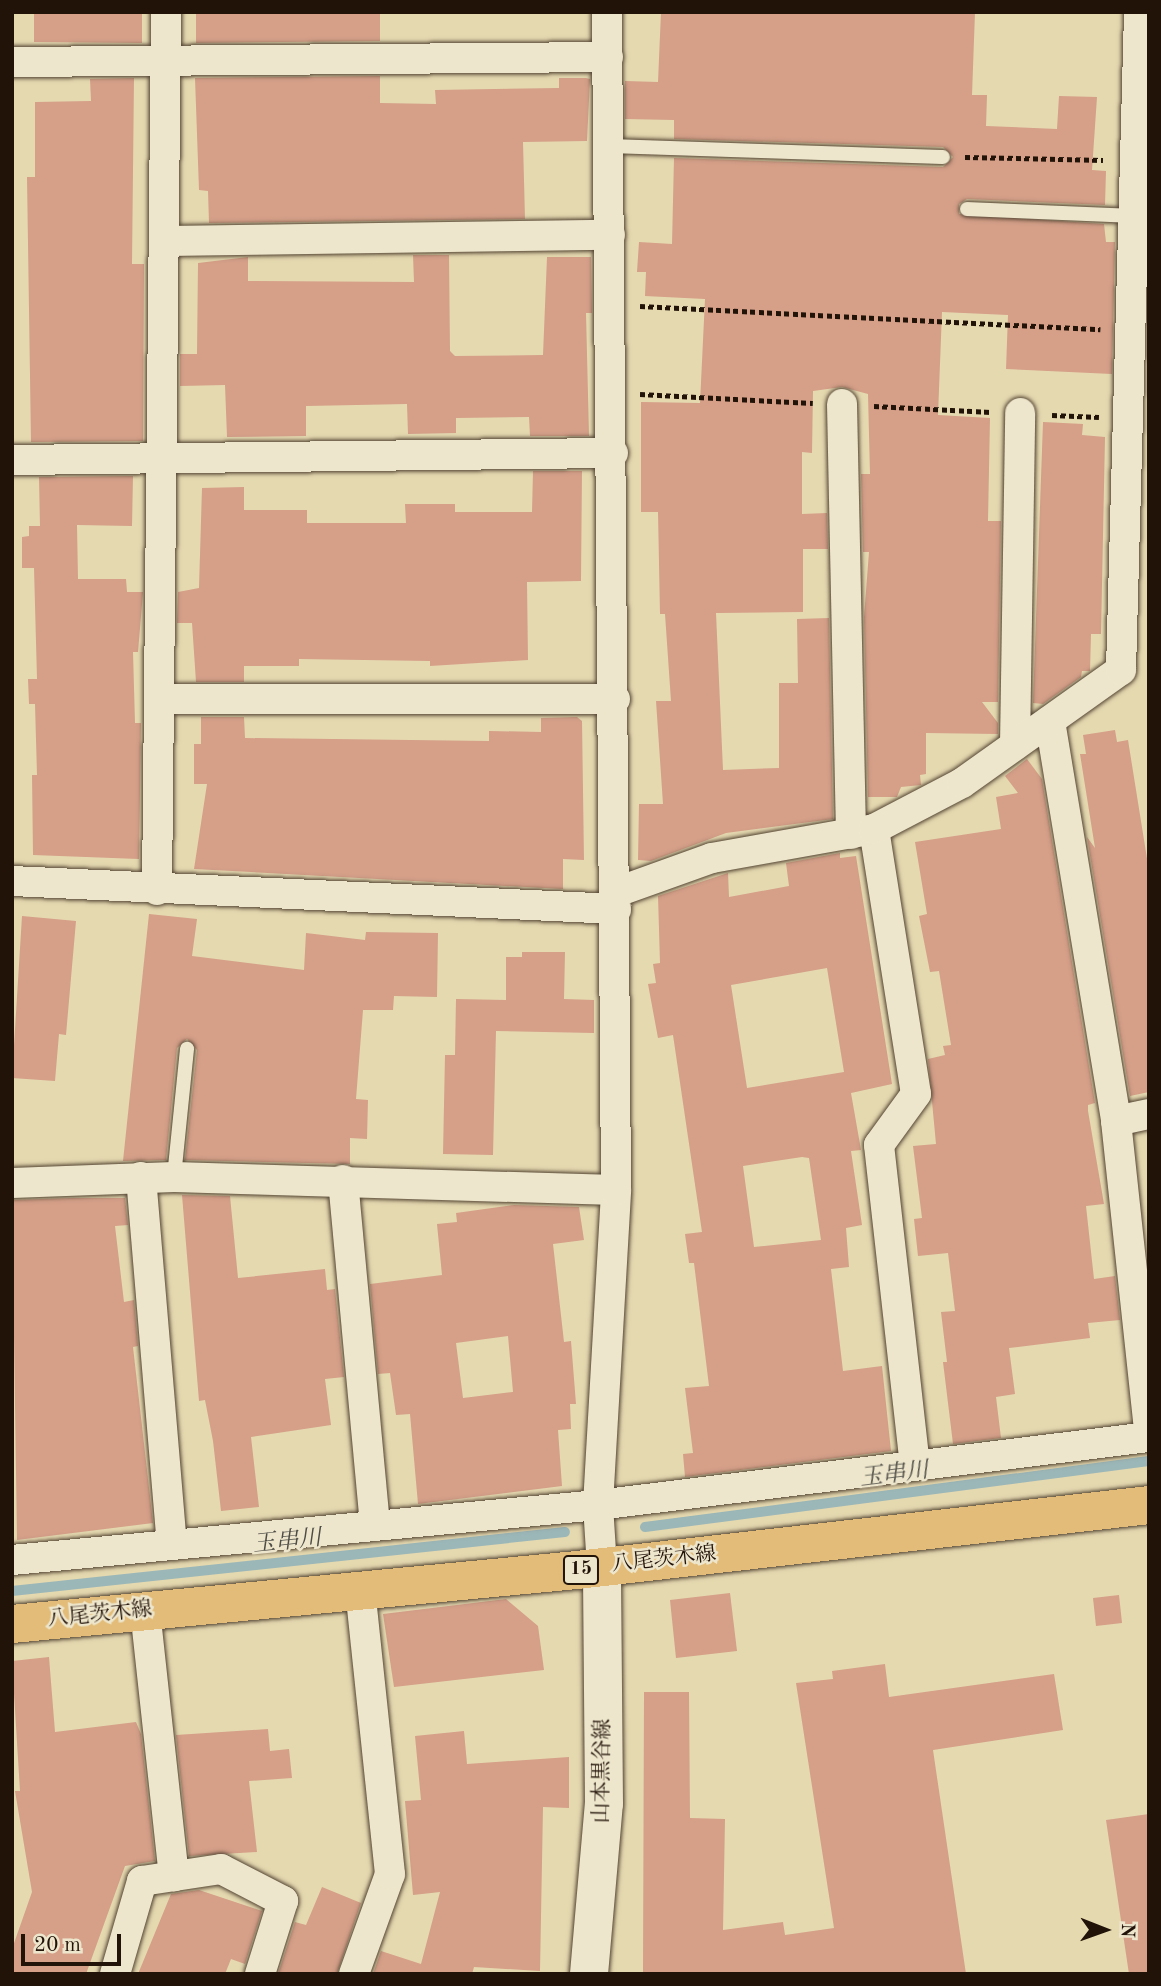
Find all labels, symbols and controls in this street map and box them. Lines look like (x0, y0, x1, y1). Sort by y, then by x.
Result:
water label: 玉串川 (858, 1457, 930, 1493)
water label: 玉串川 (251, 1525, 323, 1559)
street label: 八尾茨木線 (610, 1542, 718, 1578)
road number: 15 (562, 1554, 600, 1586)
street label: 八尾茨木線 (46, 1597, 154, 1633)
street label: 山本黒谷線 (589, 1718, 617, 1824)
north arrow (1070, 1895, 1140, 1965)
scale bar (24, 1920, 124, 1964)
text: N (1117, 1923, 1136, 1938)
text: 20 m (34, 1935, 81, 1956)

